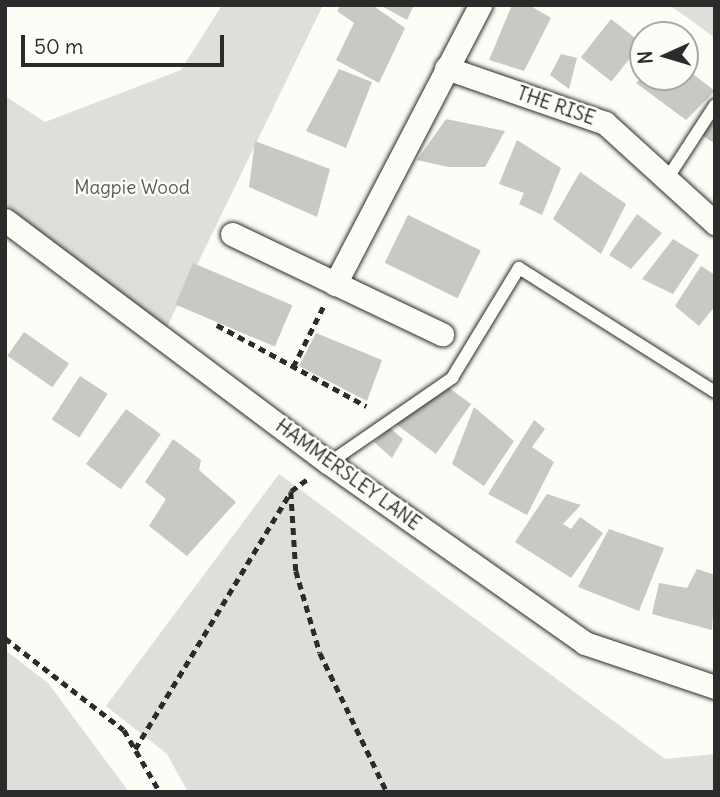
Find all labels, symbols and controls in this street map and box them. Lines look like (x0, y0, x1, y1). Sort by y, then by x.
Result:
scale bar (24, 21, 228, 65)
north arrow (629, 21, 699, 91)
text: 50 m (34, 33, 83, 60)
text: N (633, 50, 657, 65)
street label: THE RISE (514, 82, 598, 130)
park label: Magpie Wood (74, 177, 190, 199)
street label: HAMMERSLEY LANE (271, 415, 425, 535)

